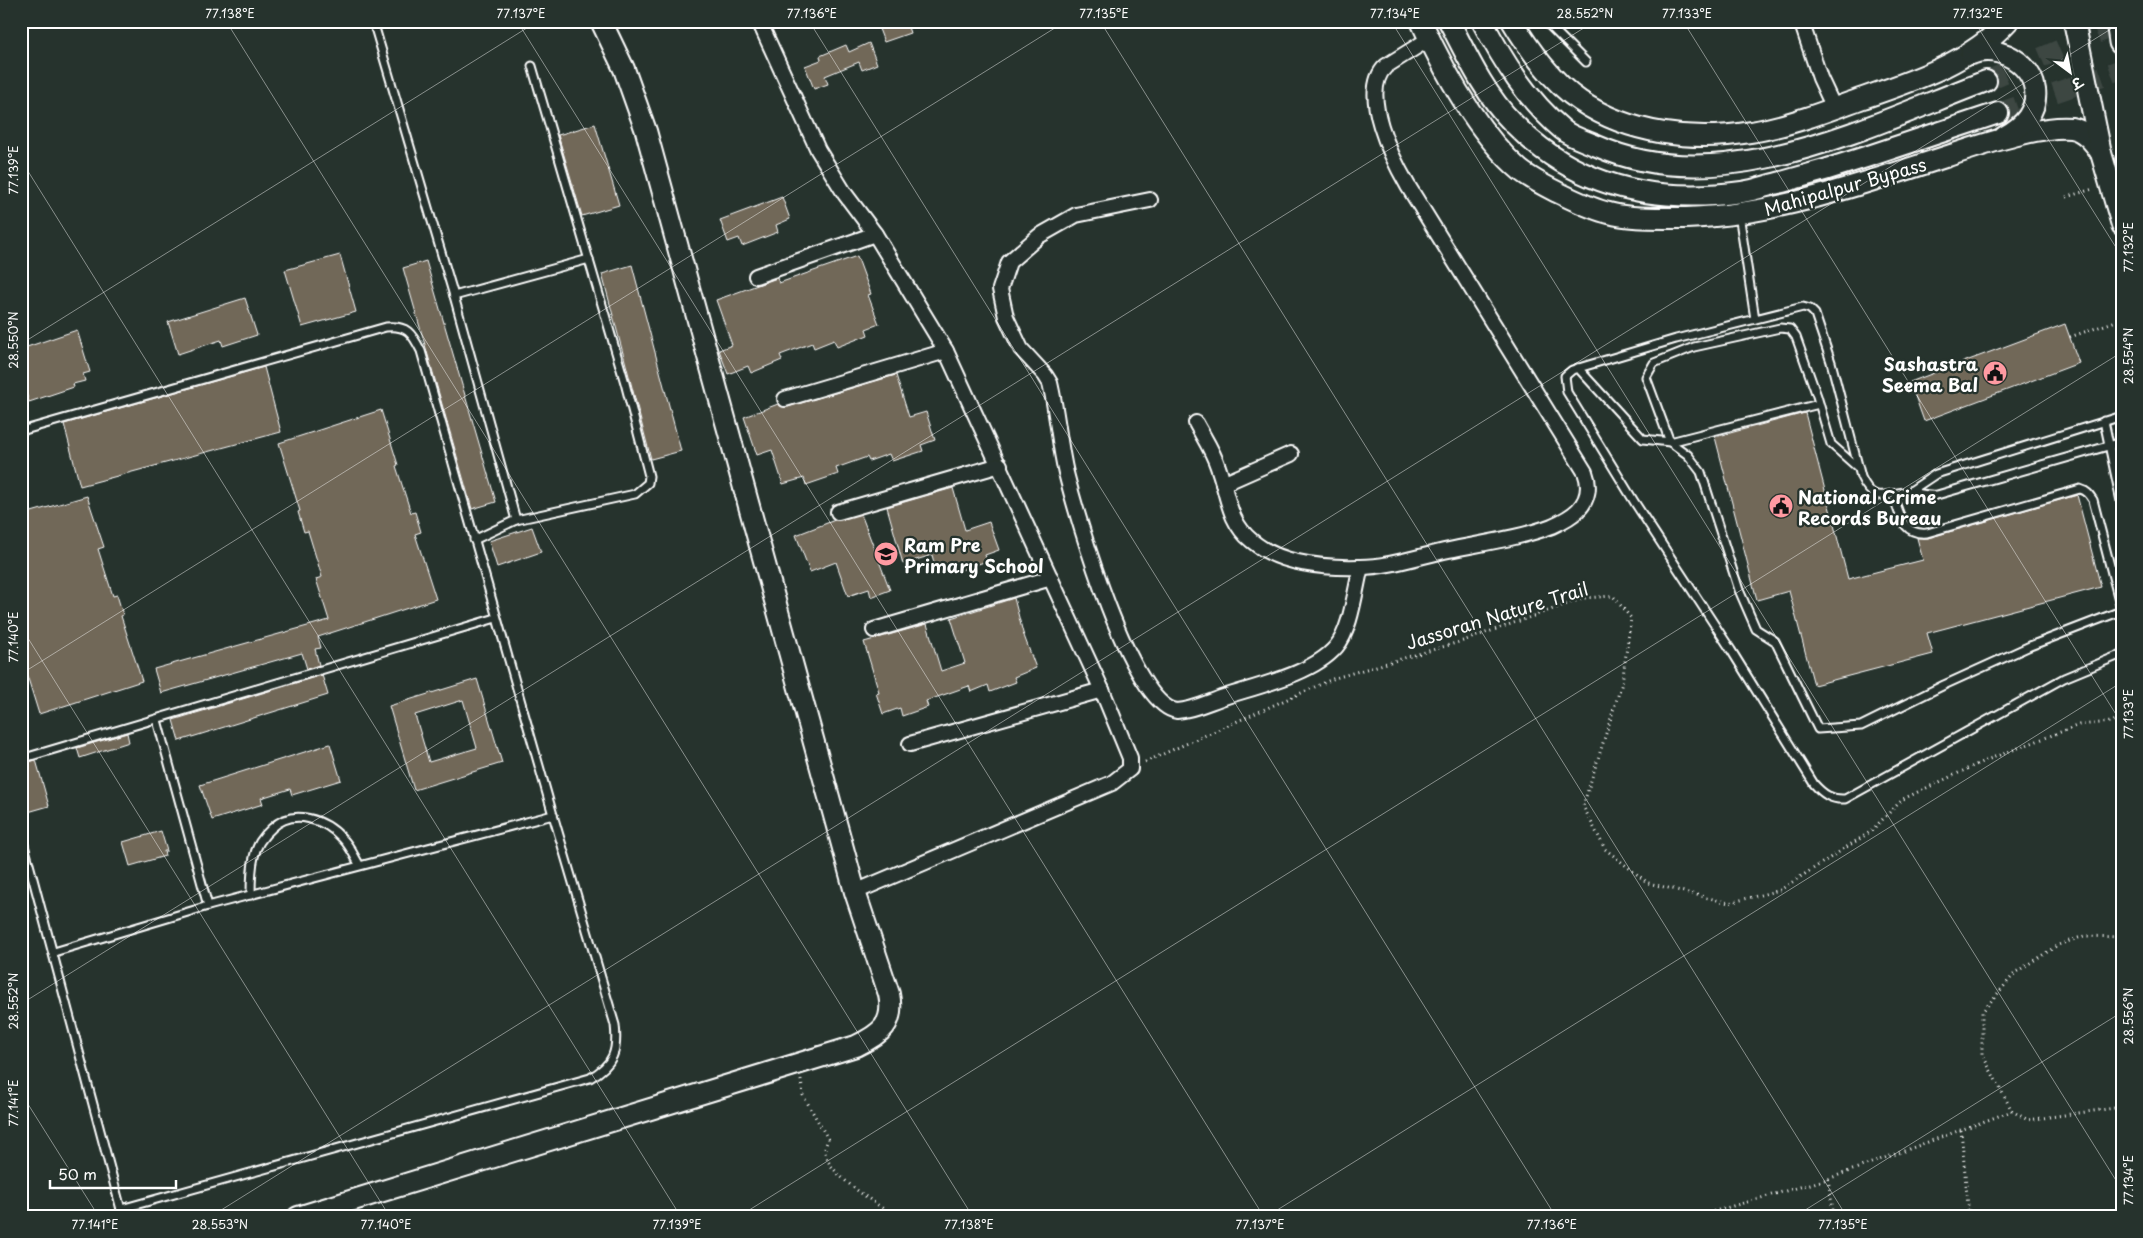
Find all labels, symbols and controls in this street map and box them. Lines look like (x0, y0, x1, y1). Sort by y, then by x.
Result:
text: 77.138°E (205, 4, 255, 22)
text: 77.137°E (497, 4, 545, 22)
text: 77.136°E (787, 4, 837, 22)
text: 77.135°E (1079, 4, 1129, 22)
text: 77.134°E (1370, 4, 1420, 22)
text: 28.552°N (1557, 4, 1613, 22)
text: 77.133°E (1662, 4, 1712, 22)
text: 77.132°E (1953, 4, 2003, 22)
north arrow (2046, 48, 2096, 98)
text: उ (2066, 71, 2088, 96)
text: 77.139°E (4, 145, 22, 195)
street label: Mahipalpur Bypass (1761, 150, 1929, 222)
text: 77.132°E (2119, 222, 2137, 272)
text: 28.550°N (4, 311, 22, 369)
text: 28.554°N (2119, 328, 2137, 384)
place label: Sashastra Seema Bal (1882, 350, 1979, 398)
public building icon: Sashastra Seema Bal (1982, 360, 2008, 386)
place label: National Crime Records Bureau (1798, 483, 1942, 531)
public building icon: National Crime Records Bureau (1768, 493, 1794, 519)
place label: Ram Pre Primary School (904, 531, 1044, 579)
school or university icon: Ram Pre Primary School (873, 541, 899, 567)
street label: Jassoran Nature Trail (1402, 574, 1592, 656)
text: 77.140°E (4, 612, 22, 662)
text: 77.133°E (2119, 689, 2137, 739)
text: 28.552°N (4, 973, 22, 1029)
text: 28.556°N (2119, 988, 2137, 1044)
text: 77.141°E (4, 1080, 22, 1126)
text: 77.134°E (2119, 1155, 2137, 1205)
scale bar (50, 1158, 176, 1190)
text: 50 m (58, 1162, 97, 1185)
text: 77.141°E (72, 1215, 118, 1233)
text: 28.553°N (192, 1215, 248, 1233)
text: 77.140°E (361, 1215, 411, 1233)
text: 77.139°E (652, 1215, 702, 1233)
text: 77.138°E (944, 1215, 994, 1233)
text: 77.137°E (1236, 1215, 1284, 1233)
text: 77.136°E (1527, 1215, 1577, 1233)
text: 77.135°E (1818, 1215, 1868, 1233)

